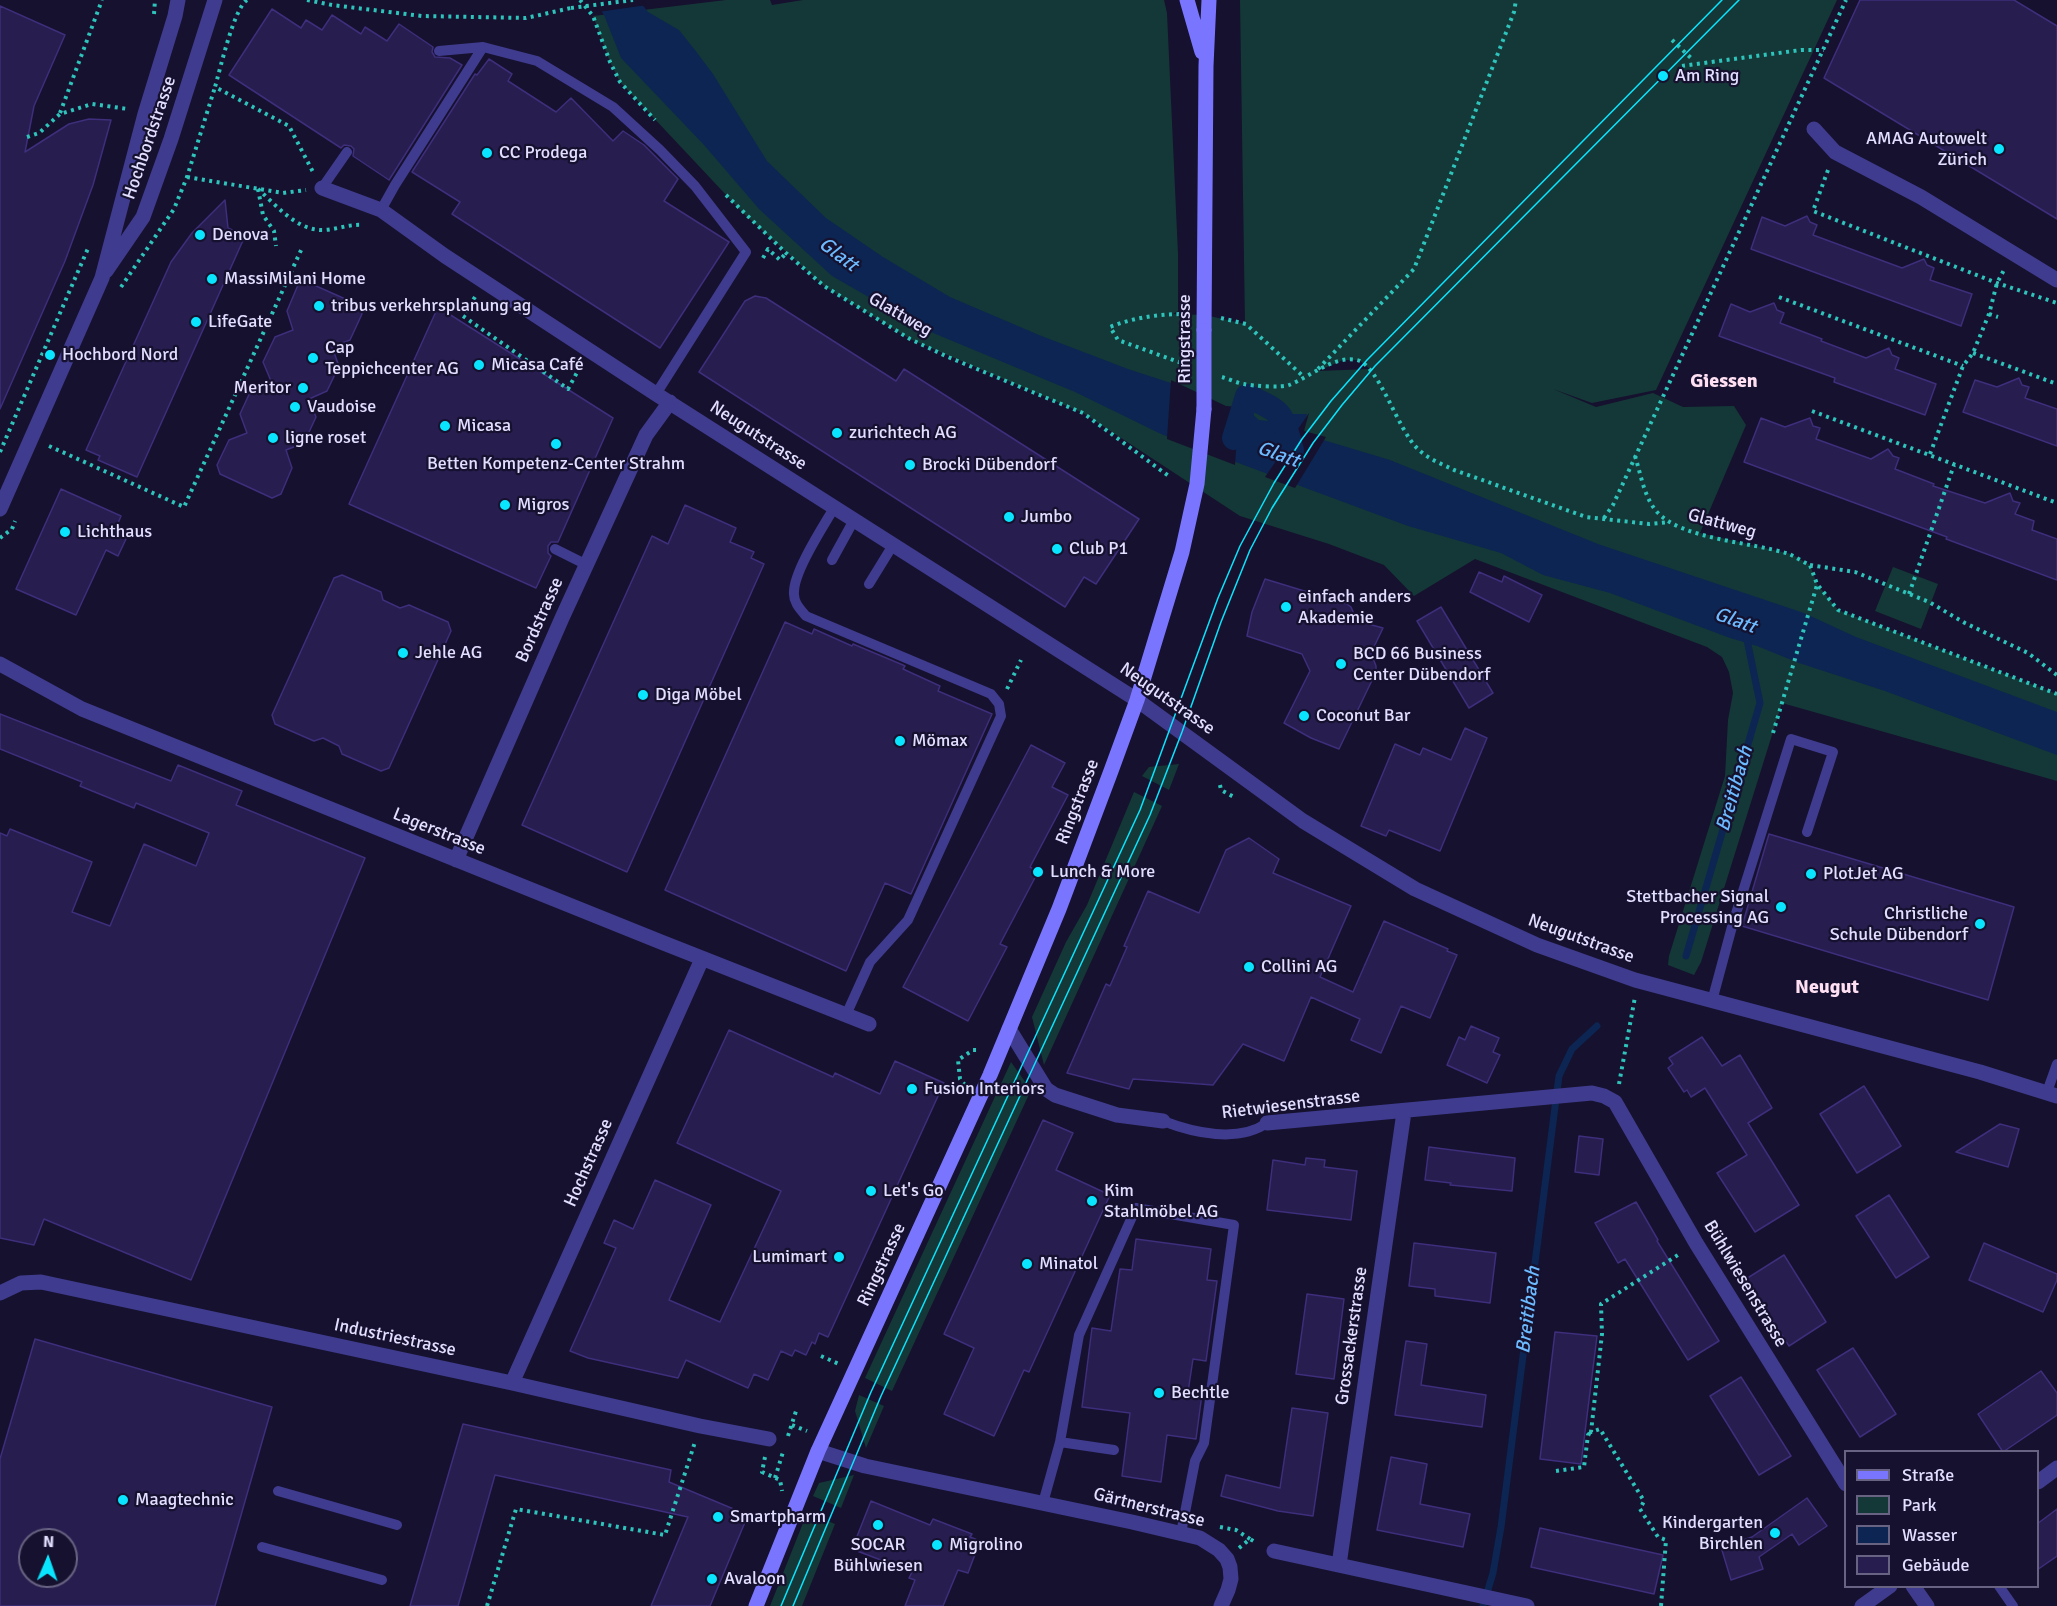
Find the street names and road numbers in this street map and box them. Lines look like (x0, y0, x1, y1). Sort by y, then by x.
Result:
street label: Hochbordstrasse (119, 73, 181, 203)
street label: Glattweg (864, 288, 936, 342)
street label: Ringstrasse (1174, 294, 1196, 384)
street label: Neugutstrasse (705, 397, 811, 475)
street label: Glattweg (1685, 505, 1759, 543)
street label: Bordstrasse (512, 574, 568, 666)
street label: Neugutstrasse (1115, 658, 1219, 740)
street label: Ringstrasse (1052, 756, 1104, 848)
street label: Lagerstrasse (390, 804, 488, 860)
street label: Neugutstrasse (1525, 910, 1637, 968)
street label: Rietwiesenstrasse (1220, 1086, 1362, 1124)
street label: Hochstrasse (560, 1116, 618, 1210)
street label: Bühlwiesenstrasse (1699, 1217, 1791, 1351)
street label: Ringstrasse (853, 1220, 911, 1310)
street label: Grossackerstrasse (1332, 1265, 1372, 1407)
street label: Industriestrasse (332, 1315, 458, 1361)
street label: Gärtnerstrasse (1091, 1484, 1207, 1532)

